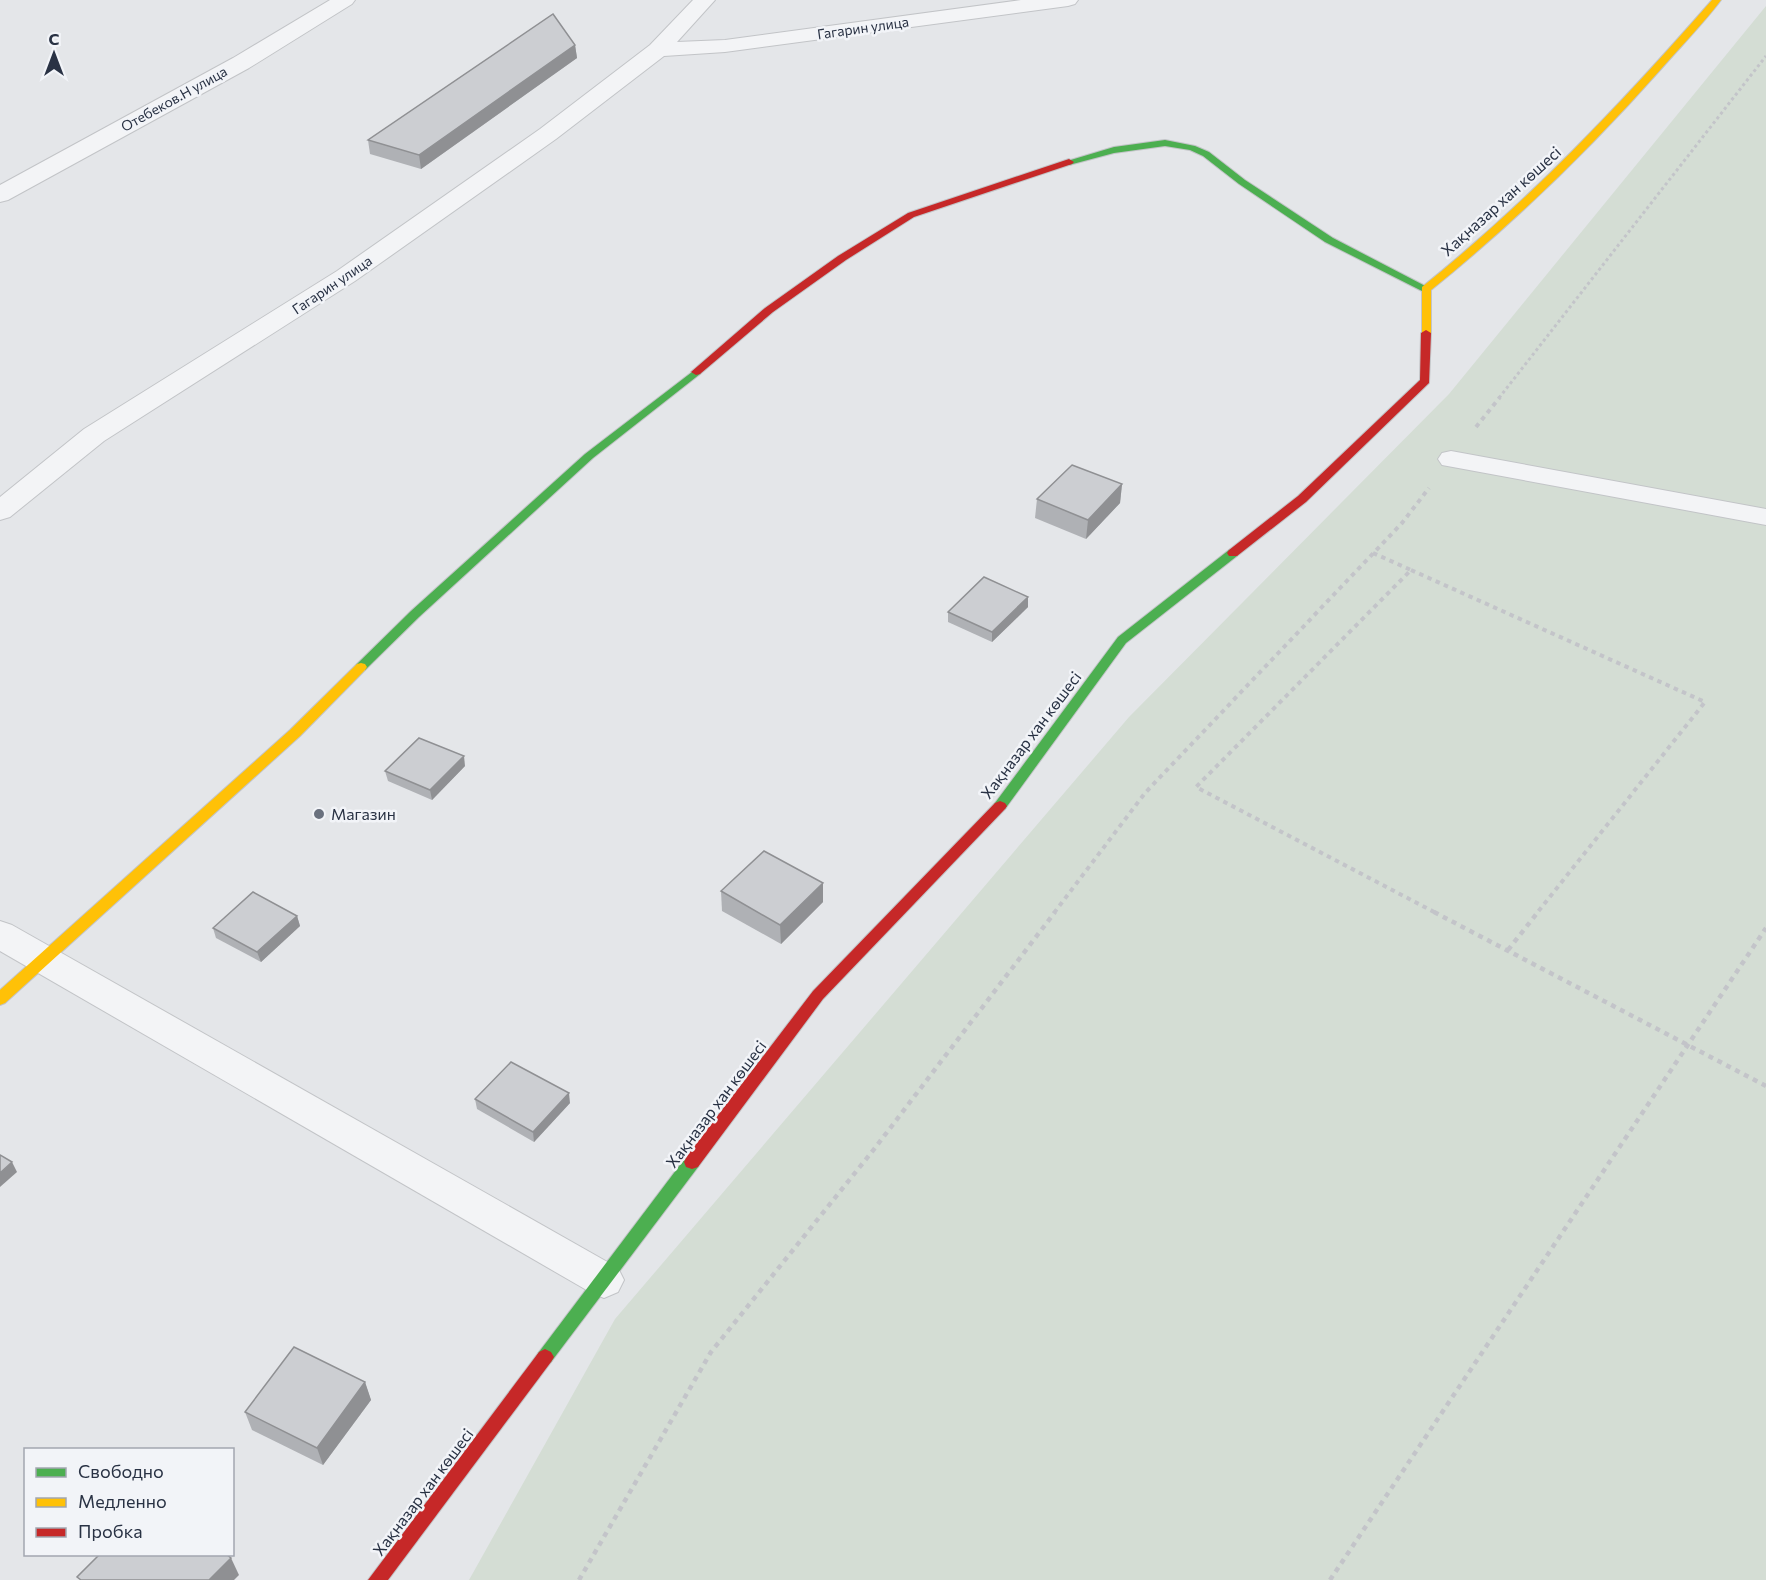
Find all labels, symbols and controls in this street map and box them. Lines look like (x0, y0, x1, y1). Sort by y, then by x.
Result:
street label: Гагарин улица (816, 13, 910, 42)
north arrow (24, 24, 84, 84)
text: С (49, 29, 60, 48)
street label: Отебеков.Н улица (118, 62, 230, 135)
street label: Хақназар хан көшесі (1437, 142, 1564, 259)
street label: Гагарин улица (289, 252, 375, 318)
street label: Хақназар хан көшесі (977, 667, 1085, 802)
place label: Магазин (331, 804, 396, 823)
marker: Магазин (312, 807, 326, 821)
street label: Хақназар хан көшесі (662, 1036, 770, 1171)
street label: Хақназар хан көшесі (369, 1424, 477, 1559)
legend (24, 1448, 234, 1556)
text: Свободно (78, 1460, 164, 1482)
text: Медленно (78, 1490, 167, 1512)
text: Пробка (78, 1520, 143, 1542)

